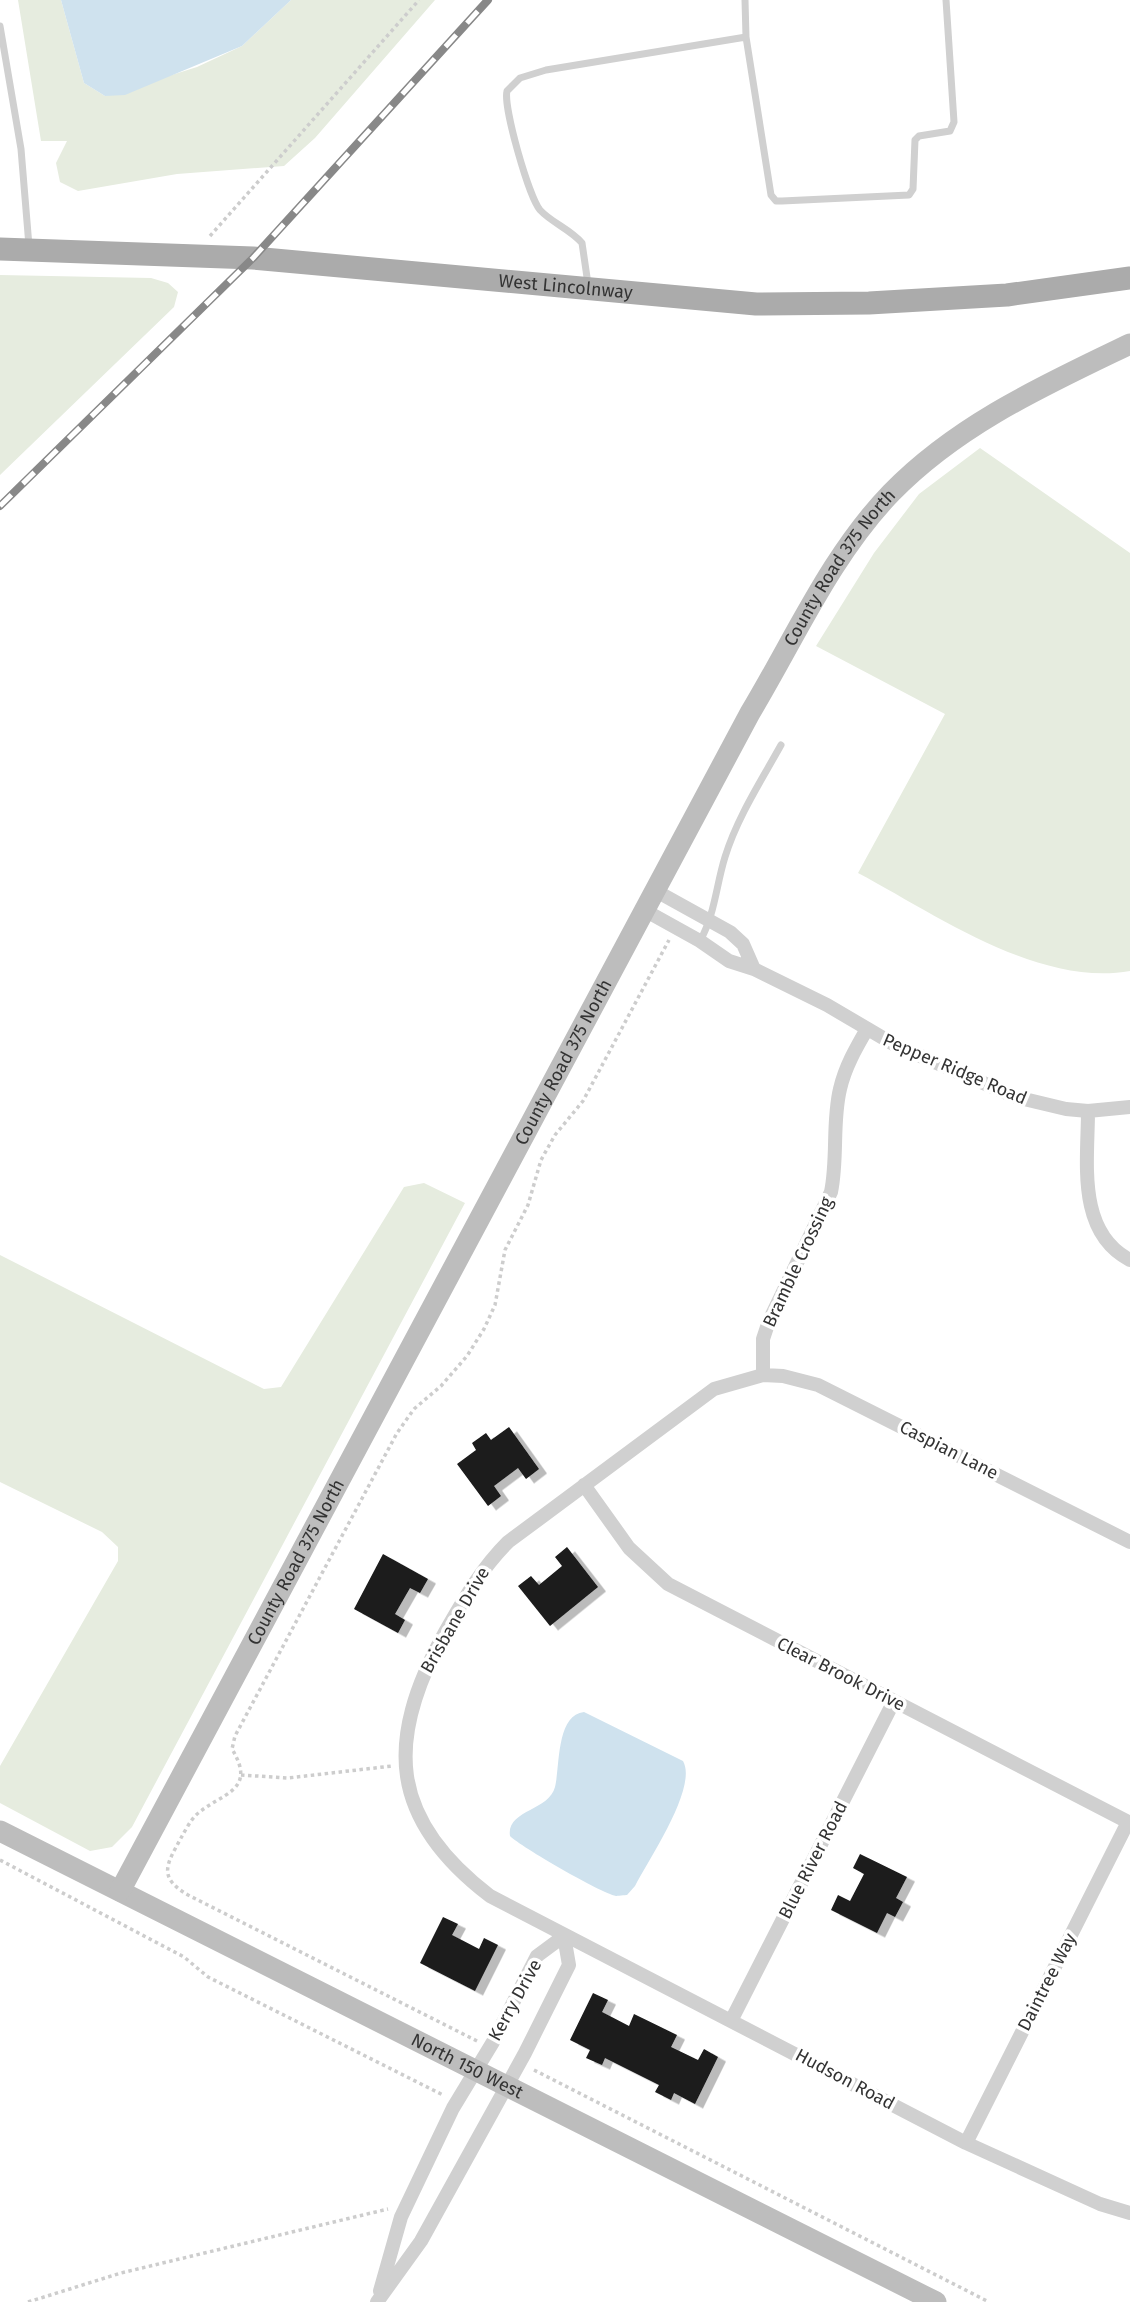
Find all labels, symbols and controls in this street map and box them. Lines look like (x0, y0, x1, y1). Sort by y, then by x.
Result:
street label: West Lincolnway (498, 270, 634, 304)
street label: County Road 375 North (779, 484, 900, 650)
street label: County Road 375 North (510, 975, 617, 1149)
street label: Pepper Ridge Road (880, 1029, 1030, 1109)
street label: Bramble Crossing (758, 1193, 838, 1331)
street label: Caspian Lane (896, 1416, 1002, 1484)
street label: County Road 375 North (243, 1475, 349, 1649)
street label: Brisbane Drive (416, 1563, 494, 1677)
street label: Clear Brook Drive (773, 1632, 909, 1716)
street label: Blue River Road (774, 1798, 852, 1922)
street label: Daintree Way (1013, 1929, 1081, 2035)
street label: Kerry Drive (484, 1955, 546, 2045)
street label: North 150 West (407, 2029, 527, 2104)
street label: Hudson Road (792, 2044, 898, 2114)

